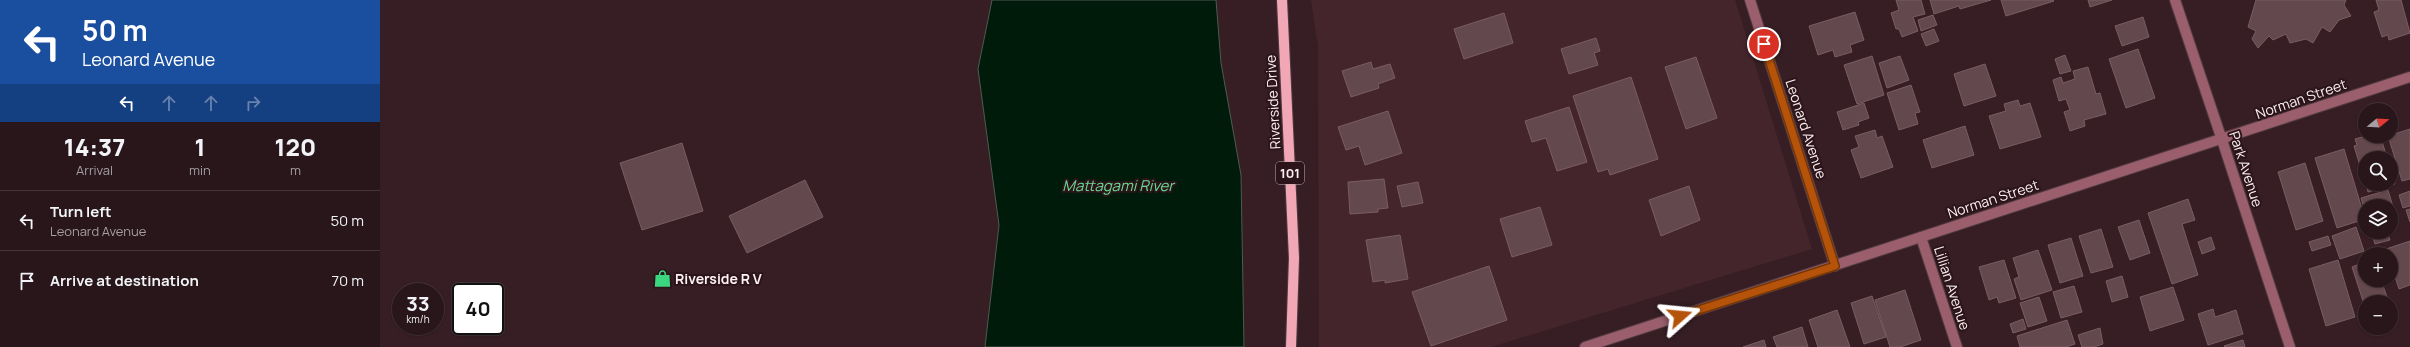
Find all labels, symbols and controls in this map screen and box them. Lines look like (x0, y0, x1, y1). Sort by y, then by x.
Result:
text: 50 m (82, 11, 148, 49)
icon: left (16, 16, 68, 68)
pin (1747, 27, 1781, 61)
icon: arrive (1753, 33, 1775, 55)
text: Leonard Avenue (82, 47, 215, 71)
street label: Riverside Drive (1261, 54, 1284, 150)
street label: Norman Street (2253, 74, 2349, 123)
street label: Leonard Avenue (1781, 77, 1832, 181)
icon: left (116, 92, 138, 114)
icon: ahead (158, 92, 180, 114)
icon: ahead (200, 92, 222, 114)
icon: right (242, 92, 264, 114)
north arrow (2358, 103, 2398, 143)
map controls (2358, 103, 2398, 335)
street label: Park Avenue (2225, 129, 2268, 209)
text: 14:37 (64, 130, 125, 163)
text: 1 (194, 130, 205, 163)
text: 120 (275, 130, 316, 163)
button: search (2358, 151, 2398, 191)
text: Arrival (76, 161, 113, 179)
text: min (189, 161, 211, 179)
text: m (290, 161, 301, 179)
road number: 101 (1276, 162, 1304, 184)
water label: Mattagami River (1062, 175, 1176, 196)
street label: Norman Street (1945, 175, 2041, 222)
button: layers (2358, 199, 2398, 239)
text: Turn left (50, 201, 112, 222)
icon: left (16, 210, 38, 232)
text: 50 m (330, 210, 364, 231)
text: Leonard Avenue (50, 222, 146, 240)
street label: Lillian Avenue (1930, 244, 1975, 332)
button: + (2358, 247, 2398, 287)
shop icon: Riverside R V (652, 269, 672, 289)
place label: Riverside R V (675, 269, 762, 288)
icon: arrive (16, 270, 38, 292)
text: Arrive at destination (50, 270, 199, 291)
text: 70 m (332, 270, 364, 291)
speed limit sign: 40 (452, 283, 504, 335)
text: 33 (406, 290, 430, 317)
position arrow (1659, 295, 1701, 337)
button: − (2358, 295, 2398, 335)
text: km/h (406, 312, 430, 326)

